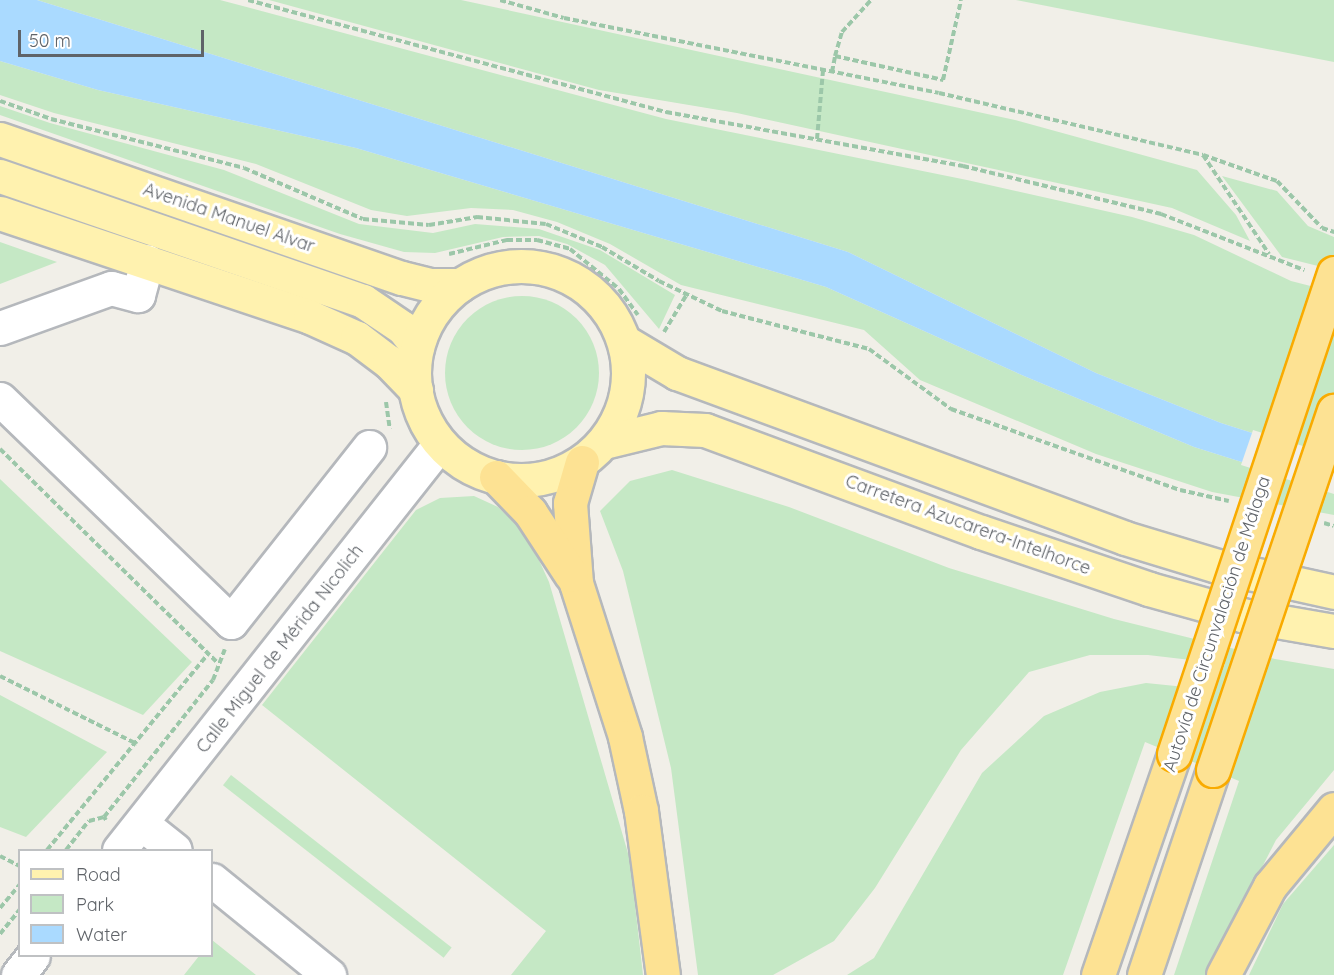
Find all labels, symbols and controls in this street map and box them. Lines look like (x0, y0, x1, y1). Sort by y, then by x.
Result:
scale bar (21, 18, 207, 56)
text: 50 m (29, 29, 71, 52)
street label: Avenida Manuel Alvar (140, 178, 318, 258)
street label: Carretera Azucarera-Intelhorce (842, 470, 1094, 580)
street label: Autovía de Circunvalación de Málaga (1159, 474, 1275, 774)
street label: Calle Miguel de Mérida Nicolich (192, 541, 368, 757)
legend (18, 849, 213, 957)
text: Road (76, 863, 121, 886)
text: Park (76, 893, 114, 916)
text: Water (76, 923, 127, 946)

